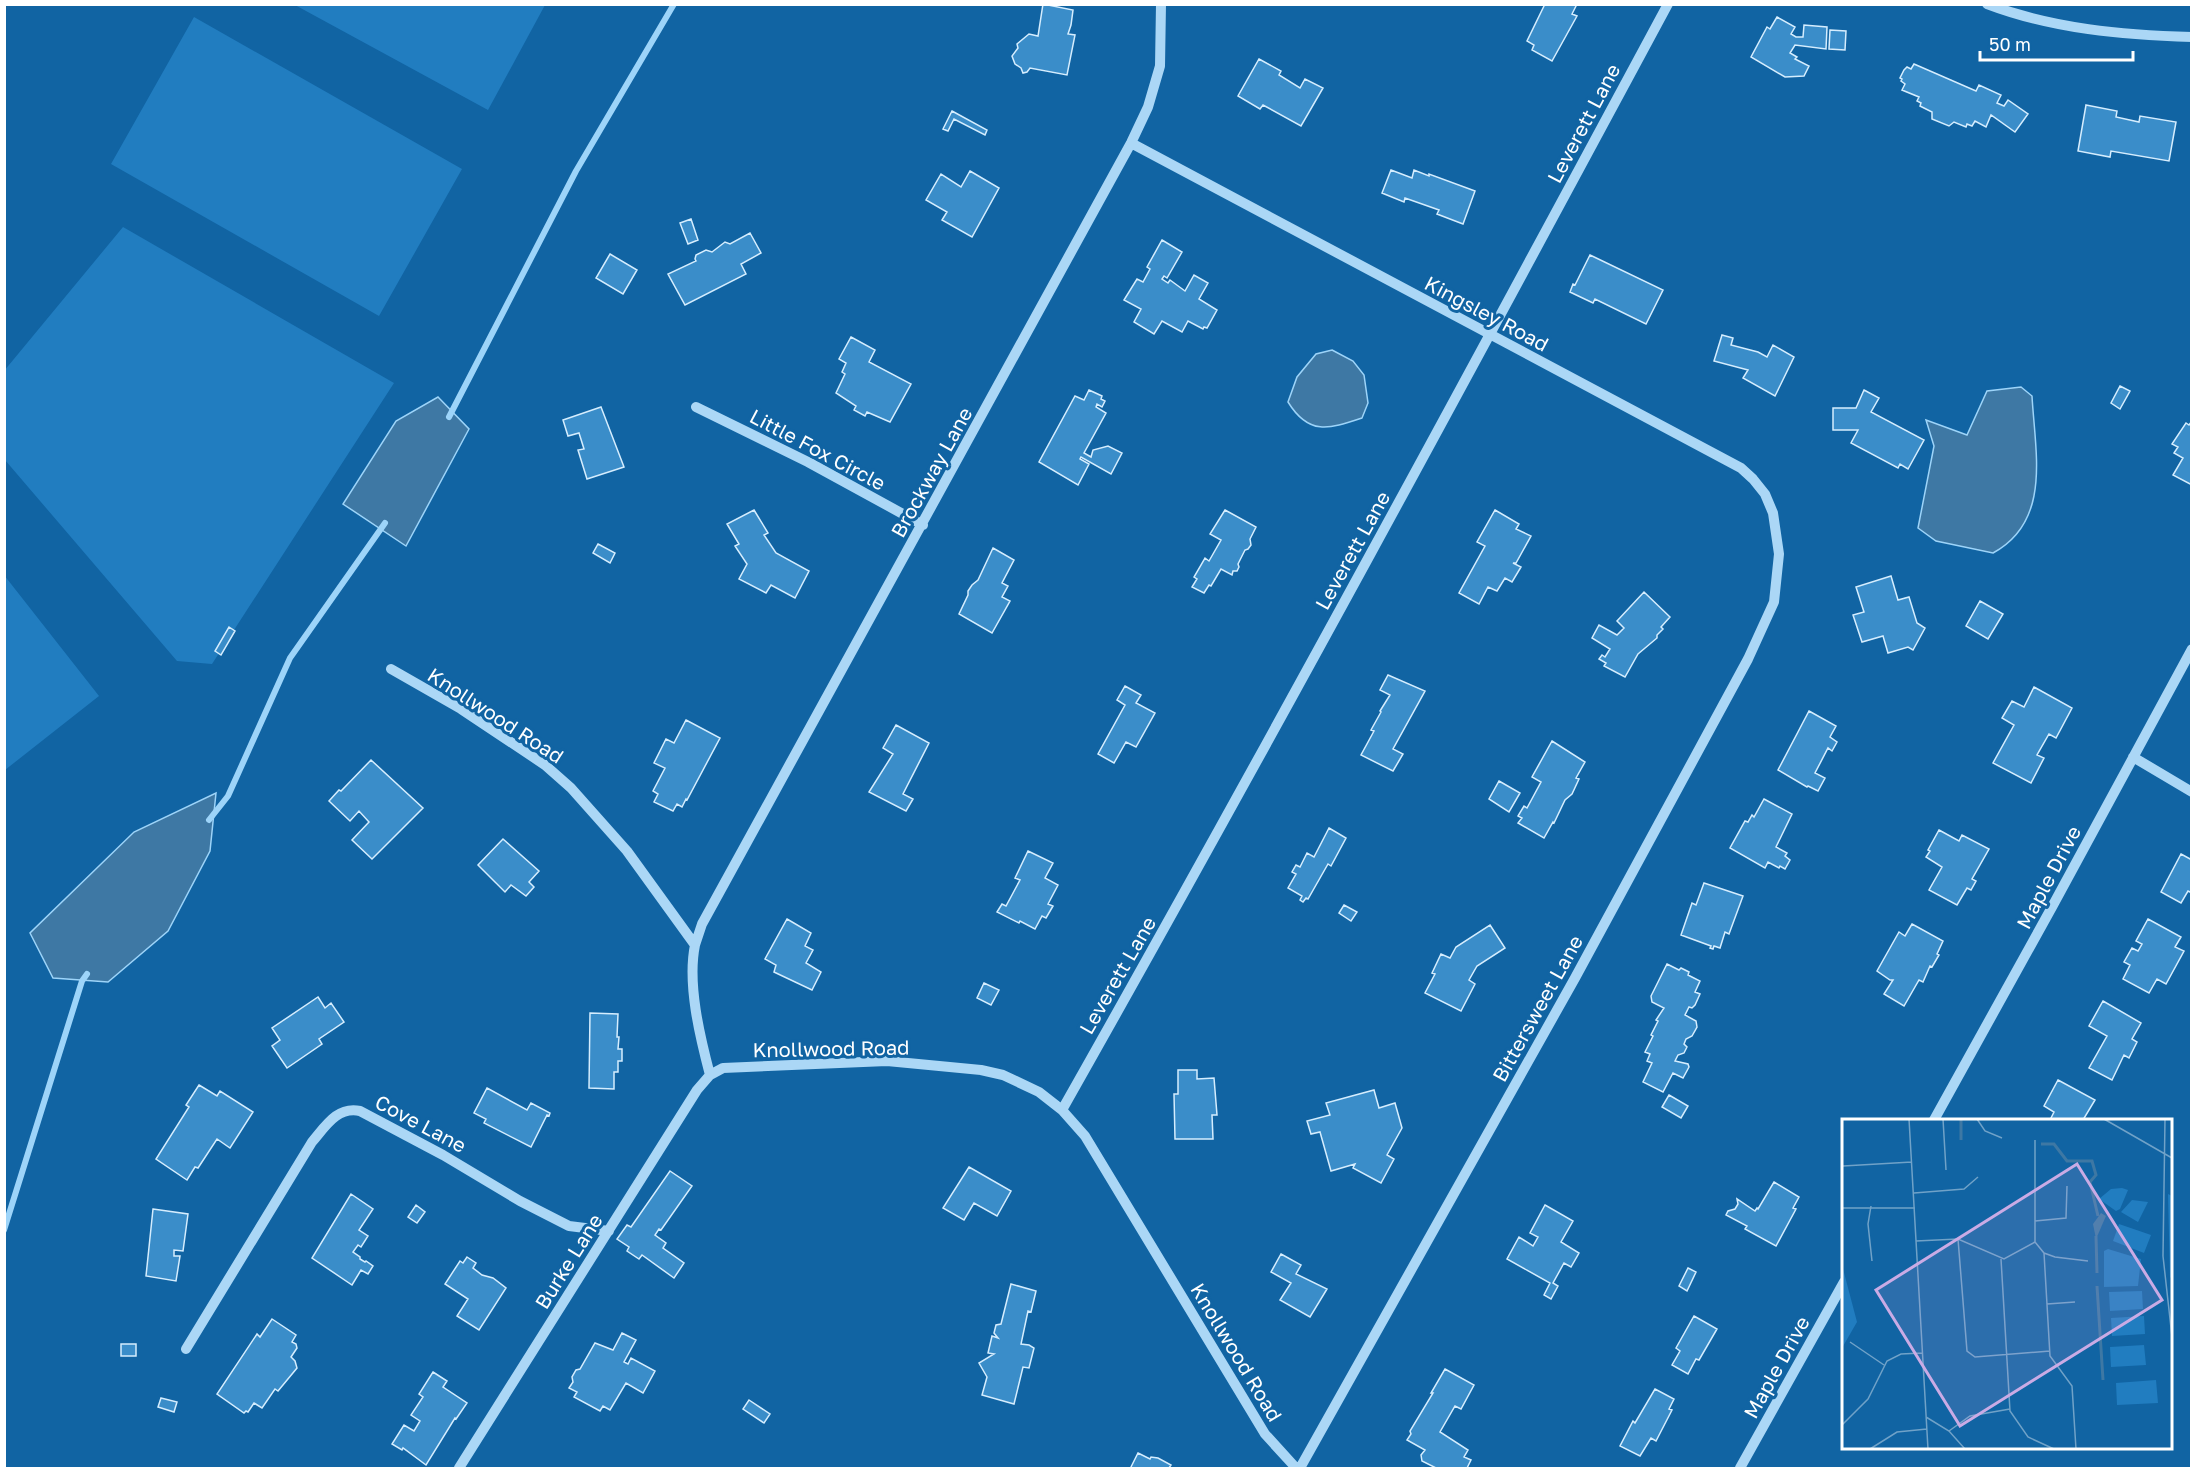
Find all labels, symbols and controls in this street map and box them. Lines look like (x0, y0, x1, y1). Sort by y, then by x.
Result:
scale bar (1980, 24, 2133, 62)
text: 50 m (1989, 33, 2031, 55)
street label: Leverett Lane (1542, 59, 1624, 187)
street label: Kingsley Road (1421, 270, 1553, 356)
street label: Little Fox Circle (746, 403, 890, 495)
street label: Brockway Lane (885, 403, 977, 541)
street label: Leverett Lane (1310, 487, 1394, 613)
street label: Knollwood Road (424, 662, 568, 768)
street label: Maple Drive (2011, 821, 2085, 933)
street label: Leverett Lane (1074, 912, 1160, 1038)
street label: Bittersweet Lane (1487, 931, 1587, 1085)
street label: Knollwood Road (752, 1035, 910, 1061)
street label: Cove Lane (371, 1089, 471, 1157)
inset map (1842, 1119, 2172, 1449)
street label: Burke Lane (529, 1209, 607, 1313)
street label: Knollwood Road (1186, 1279, 1288, 1425)
street label: Maple Drive (1738, 1312, 1814, 1422)

